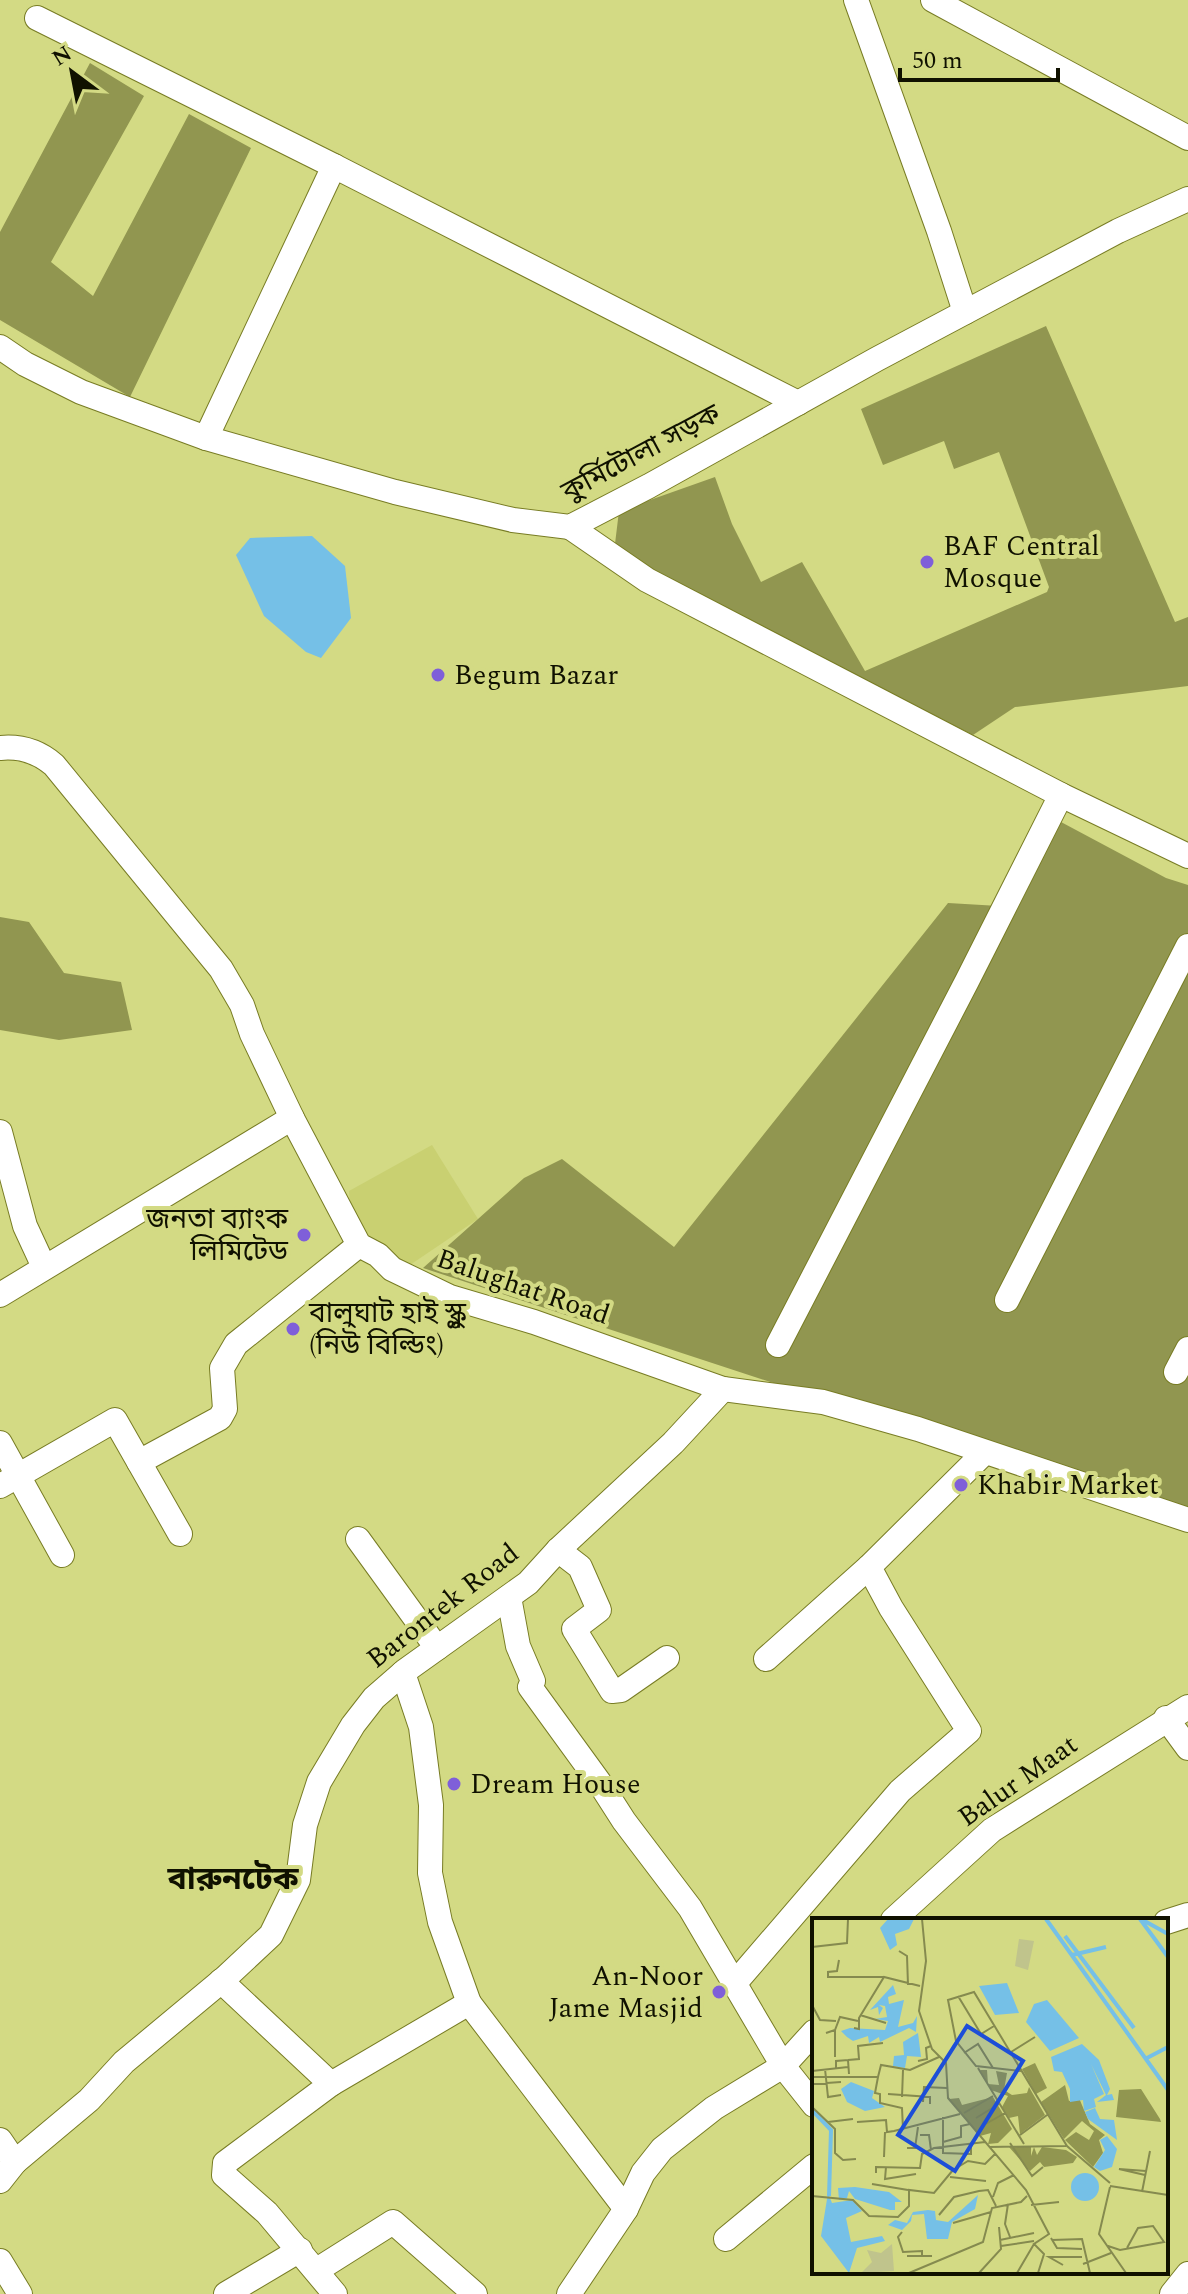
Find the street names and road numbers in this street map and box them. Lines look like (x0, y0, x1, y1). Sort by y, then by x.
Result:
street label: কুর্মিটোলা সড়ক (553, 393, 729, 514)
street label: Balughat Road (431, 1237, 615, 1337)
street label: Barontek Road (357, 1532, 529, 1680)
street label: Balur Maat (949, 1724, 1087, 1838)

